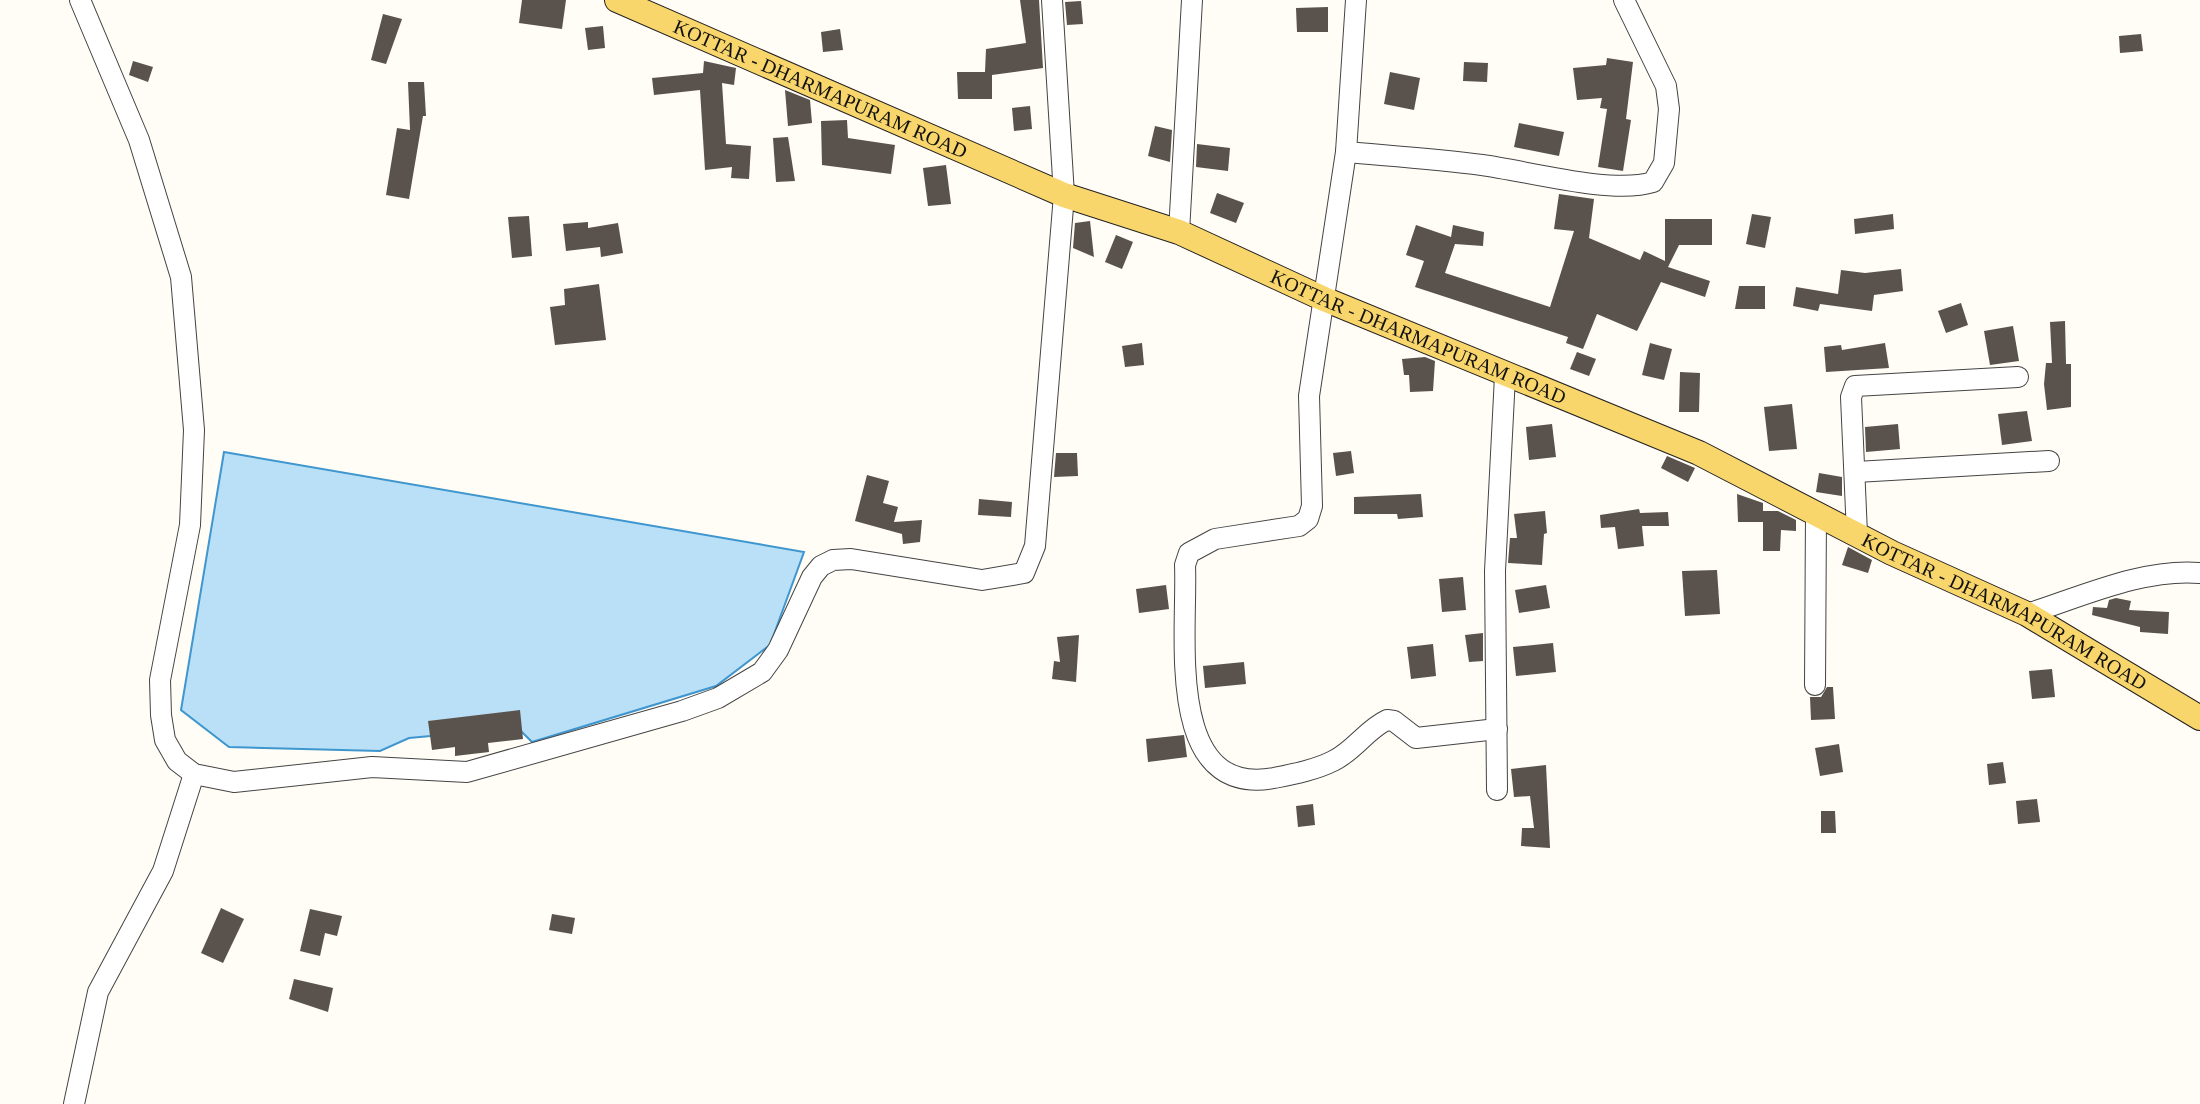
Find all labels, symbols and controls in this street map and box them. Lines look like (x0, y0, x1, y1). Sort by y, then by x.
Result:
street label: KOTTAR - DHARMAPURAM ROAD (670, 15, 971, 162)
street label: KOTTAR - DHARMAPURAM ROAD (1267, 265, 1569, 408)
street label: KOTTAR - DHARMAPURAM ROAD (1859, 529, 2151, 694)

